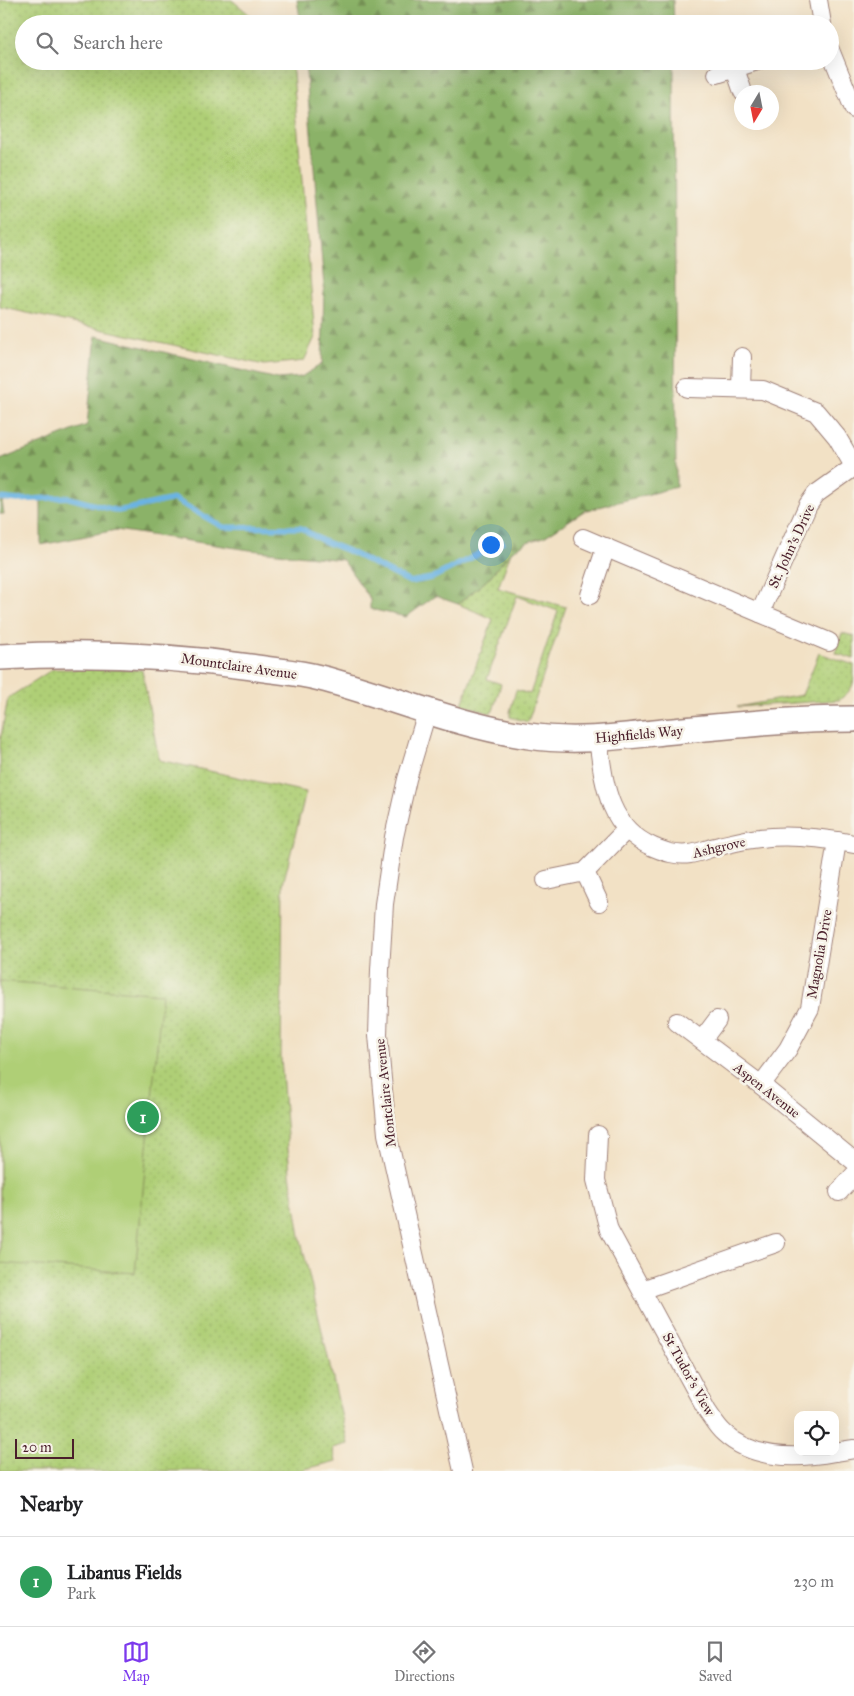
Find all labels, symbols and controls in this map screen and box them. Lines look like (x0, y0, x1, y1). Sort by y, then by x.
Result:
search box (15, 15, 839, 70)
icon: search (33, 29, 61, 57)
text: Search here (73, 31, 163, 54)
north arrow (734, 85, 779, 130)
street label: St. John's Drive (765, 501, 819, 591)
your location (478, 532, 504, 558)
street label: Mountclaire Avenue (180, 650, 298, 683)
street label: Highfields Way (594, 722, 684, 747)
street label: Ashgrove (690, 833, 747, 862)
street label: Magnolia Drive (803, 908, 836, 1000)
street label: Montclaire Avenue (371, 1038, 400, 1148)
street label: Aspen Avenue (729, 1058, 804, 1122)
pin: 1 (127, 1098, 159, 1136)
street label: St Tudor's View (659, 1330, 719, 1419)
map controls (794, 1411, 839, 1456)
button: locate (794, 1411, 839, 1456)
scale bar (15, 1436, 74, 1459)
text: 20 m (22, 1439, 52, 1456)
text: Nearby (20, 1491, 83, 1517)
text: Libanus Fields (67, 1561, 182, 1584)
text: 1 (33, 1572, 39, 1591)
text: 230 m (794, 1572, 834, 1591)
text: Park (67, 1584, 96, 1603)
tab: Map (122, 1638, 150, 1685)
tab: Directions (394, 1638, 455, 1685)
tab: Saved (699, 1638, 732, 1685)

